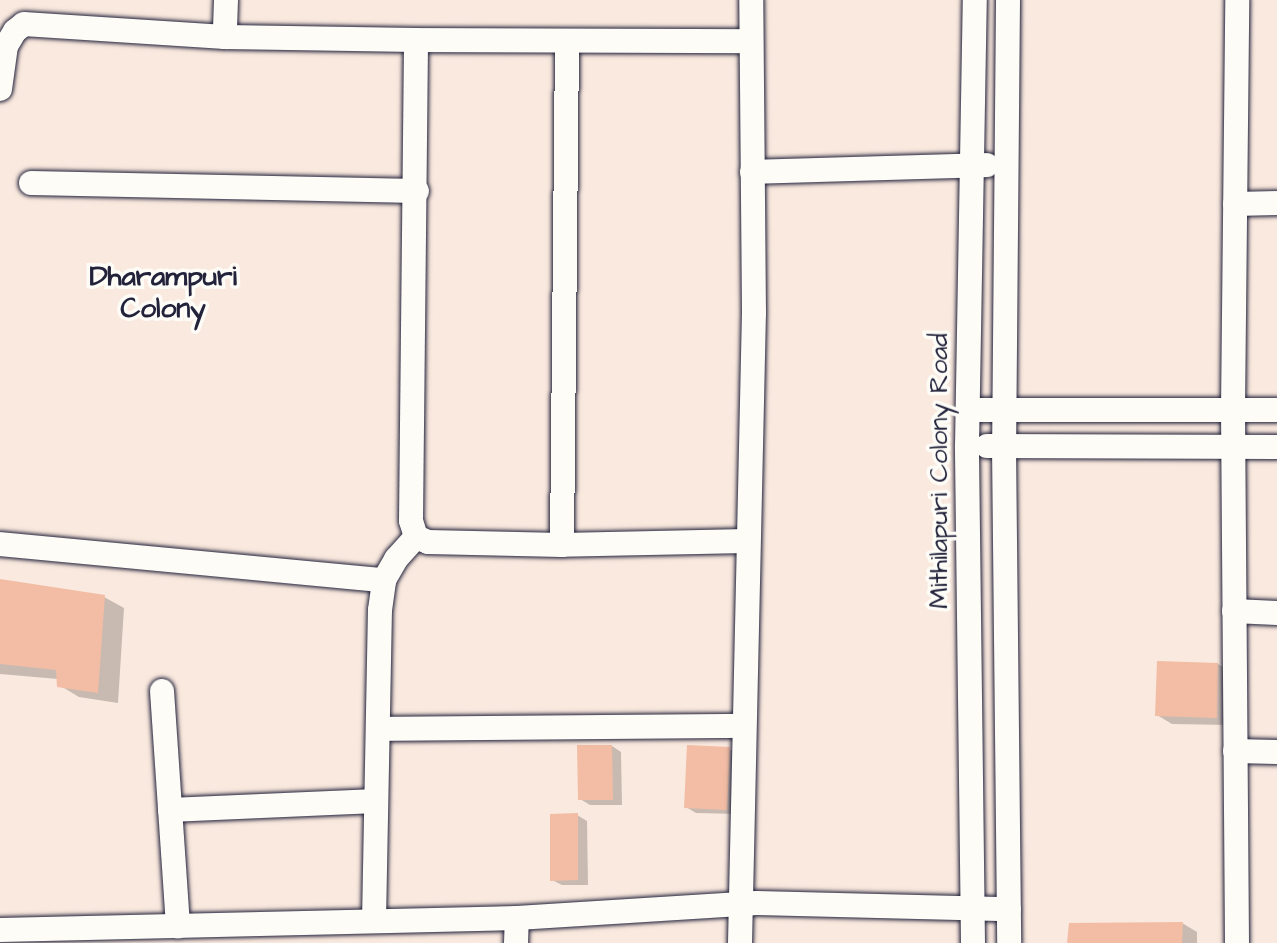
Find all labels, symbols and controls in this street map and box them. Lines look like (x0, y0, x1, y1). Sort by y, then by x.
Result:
district label: Dharampuri Colony (89, 260, 237, 326)
street label: Mithilapuri Colony Road (924, 333, 956, 609)

